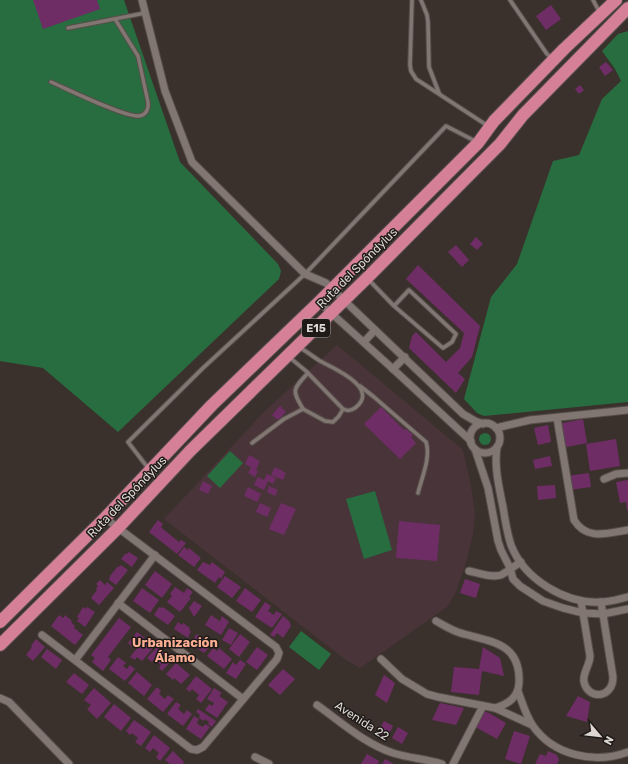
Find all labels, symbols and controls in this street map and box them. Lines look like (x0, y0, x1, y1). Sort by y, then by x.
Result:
street label: Ruta del Spóndylus (314, 225, 400, 311)
road number: E15 (302, 319, 330, 337)
street label: Ruta del Spóndylus (85, 453, 169, 541)
district label: Urbanización Álamo (132, 635, 218, 665)
street label: Avenida 22 (332, 698, 392, 744)
north arrow (580, 716, 620, 756)
text: N (601, 734, 616, 747)

